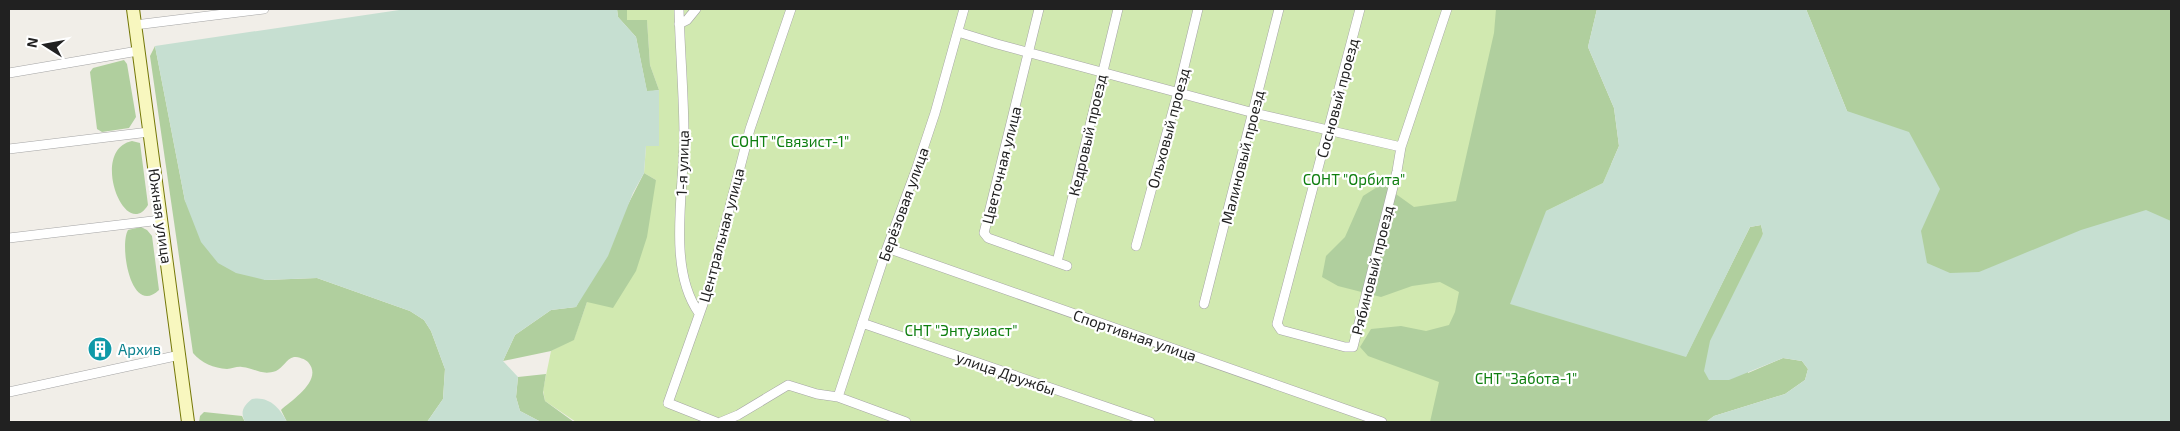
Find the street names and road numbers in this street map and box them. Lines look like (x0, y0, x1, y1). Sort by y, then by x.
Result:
street label: Сосновый проезд (1312, 36, 1362, 160)
street label: Ольховый проезд (1143, 66, 1193, 190)
street label: Кедровый проезд (1064, 72, 1110, 198)
street label: Малиновый проезд (1217, 88, 1267, 226)
street label: Цветочная улица (978, 104, 1025, 226)
street label: 1-я улица (672, 130, 693, 196)
street label: Берёзовая улица (874, 145, 933, 264)
street label: Центральная улица (694, 166, 749, 304)
street label: Южная улица (144, 167, 177, 265)
street label: Рябиновый проезд (1347, 203, 1397, 337)
street label: Спортивная улица (1071, 305, 1199, 366)
street label: улица Дружбы (954, 348, 1058, 399)

